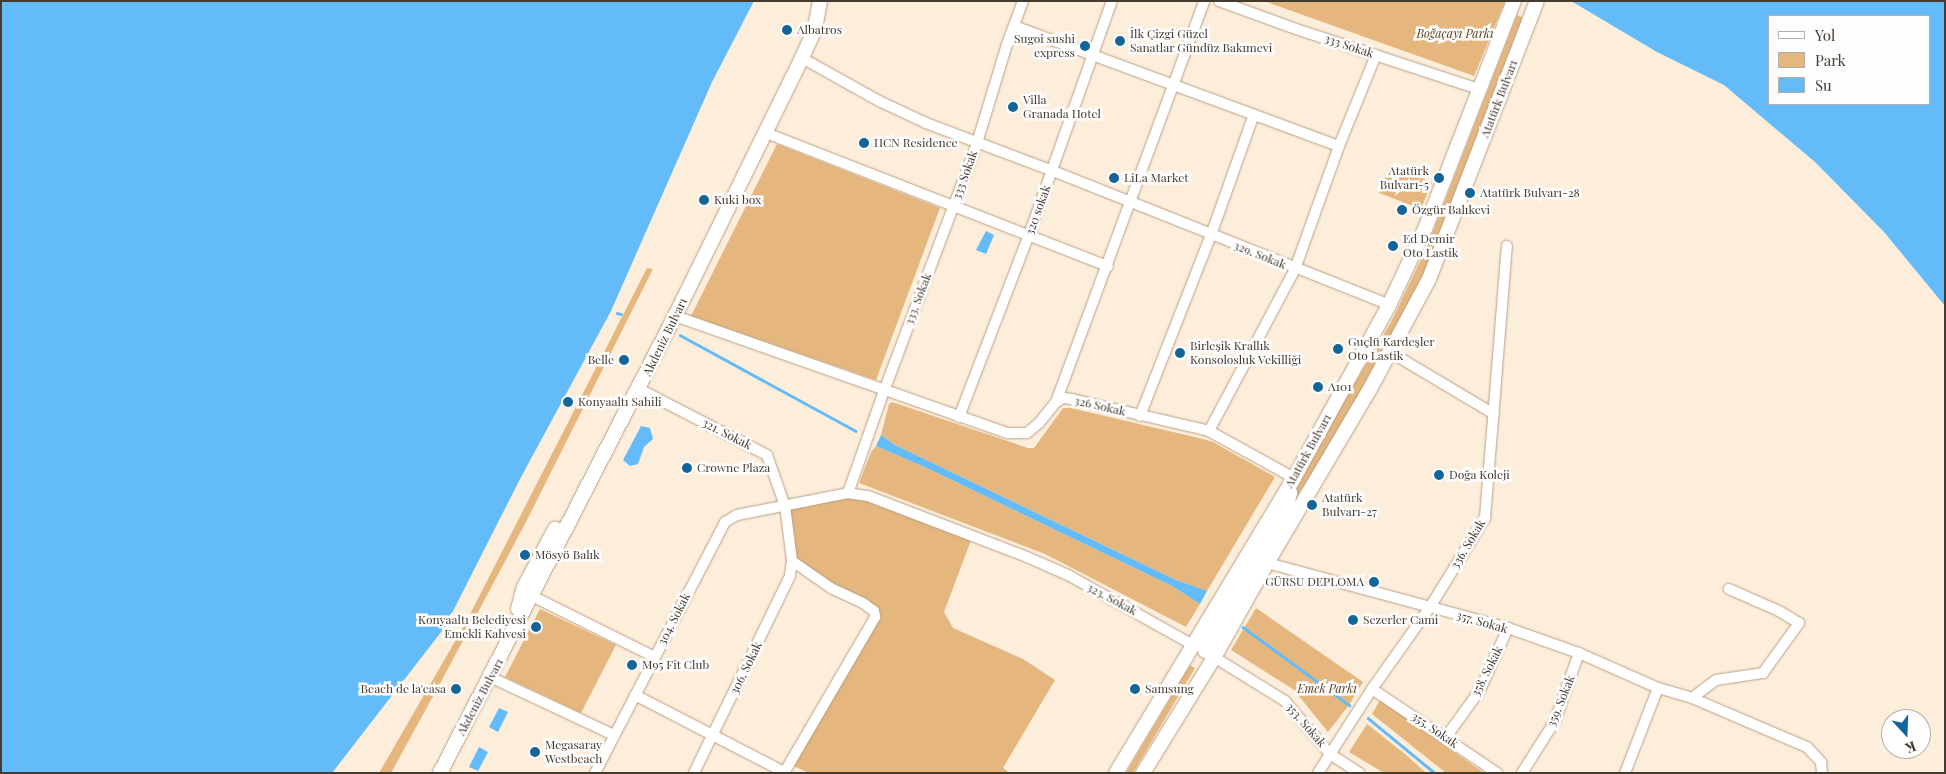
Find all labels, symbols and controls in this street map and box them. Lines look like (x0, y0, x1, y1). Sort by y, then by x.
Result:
legend (1768, 15, 1931, 105)
place label: Albatros (797, 23, 842, 37)
marker: Albatros (781, 24, 793, 36)
text: Yol (1815, 25, 1835, 45)
place label: İlk Çizgi Güzel Sanatlar Gündüz Bakımevi (1130, 27, 1272, 55)
park label: Boğaçayı Parkı (1416, 27, 1494, 41)
street label: 333 Sokak (1322, 31, 1376, 61)
place label: Sugoi sushi express (1014, 32, 1075, 60)
marker: İlk Çizgi Güzel Sanatlar Gündüz Bakımevi (1114, 35, 1126, 47)
marker: Sugoi sushi express (1079, 40, 1091, 52)
text: Park (1815, 50, 1846, 70)
street label: Atatürk Bulvarı (1478, 58, 1520, 140)
text: Su (1815, 75, 1832, 95)
place label: Villa Granada Hotel (1023, 93, 1101, 121)
marker: Villa Granada Hotel (1007, 101, 1019, 113)
place label: HCN Residence (874, 136, 958, 150)
marker: HCN Residence (858, 137, 870, 149)
street label: 333 Sokak (949, 148, 981, 202)
place label: Atatürk Bulvarı-5 (1380, 164, 1429, 192)
place label: LiLa Market (1124, 171, 1189, 185)
marker: LiLa Market (1108, 172, 1120, 184)
marker: Atatürk Bulvarı-5 (1433, 172, 1445, 184)
street label: 320 sokak (1022, 183, 1054, 237)
place label: Atatürk Bulvarı-28 (1480, 186, 1580, 200)
marker: Atatürk Bulvarı-28 (1464, 187, 1476, 199)
place label: Kuki box (714, 193, 761, 207)
marker: Kuki box (698, 194, 710, 206)
place label: Özgür Balıkevi (1412, 203, 1490, 217)
marker: Özgür Balıkevi (1396, 204, 1408, 216)
place label: Ed Demir Oto Lastik (1403, 232, 1458, 260)
street label: 329. Sokak (1232, 238, 1288, 272)
marker: Ed Demir Oto Lastik (1387, 240, 1399, 252)
street label: 333. Sokak (902, 271, 934, 327)
street label: Akdeniz Bulvarı (640, 296, 690, 378)
place label: Guçlü Kardeşler Oto Lastik (1348, 335, 1435, 363)
place label: Birleşik Krallık Konsolosluk Vekilliği (1190, 339, 1302, 367)
marker: Guçlü Kardeşler Oto Lastik (1332, 343, 1344, 355)
marker: Birleşik Krallık Konsolosluk Vekilliği (1174, 347, 1186, 359)
place label: Belle (588, 353, 614, 367)
marker: Belle (618, 354, 630, 366)
place label: A101 (1328, 380, 1352, 394)
marker: A101 (1312, 381, 1324, 393)
street label: 326 Sokak (1073, 393, 1127, 419)
place label: Konyaaltı Sahili (578, 395, 662, 409)
marker: Konyaaltı Sahili (562, 396, 574, 408)
street label: Atatürk Bulvarı (1282, 412, 1334, 490)
street label: 321. Sokak (700, 415, 754, 453)
place label: Crowne Plaza (697, 461, 770, 475)
marker: Crowne Plaza (681, 462, 693, 474)
place label: Doğa Koleji (1449, 468, 1510, 482)
marker: Doğa Koleji (1433, 469, 1445, 481)
place label: Atatürk Bulvarı-27 (1322, 491, 1377, 519)
marker: Atatürk Bulvarı-27 (1306, 499, 1318, 511)
street label: 336. Sokak (1448, 517, 1488, 571)
place label: Mösyö Balık (535, 548, 600, 562)
marker: Mösyö Balık (519, 549, 531, 561)
place label: GÜRSU DEPLOMA (1265, 575, 1364, 589)
marker: GÜRSU DEPLOMA (1368, 576, 1380, 588)
street label: 323. Sokak (1085, 580, 1139, 618)
street label: 304. Sokak (655, 591, 693, 647)
street label: 357. Sokak (1455, 608, 1509, 636)
place label: Konyaaltı Belediyesi Emekli Kahvesi (418, 613, 526, 641)
place label: Sezerler Cami (1363, 613, 1439, 627)
marker: Sezerler Cami (1347, 614, 1359, 626)
marker: Konyaaltı Belediyesi Emekli Kahvesi (530, 621, 542, 633)
street label: 306. Sokak (727, 639, 765, 697)
street label: 358. Sokak (1468, 643, 1506, 699)
street label: Akdeniz Bulvarı (454, 656, 506, 738)
place label: M95 Fit Club (642, 658, 710, 672)
marker: M95 Fit Club (626, 659, 638, 671)
street label: 359. Sokak (1544, 673, 1578, 729)
place label: Beach de la'casa (360, 682, 446, 696)
place label: Samsung (1145, 682, 1194, 696)
park label: Emek Parkı (1297, 682, 1357, 696)
marker: Beach de la'casa (450, 683, 462, 695)
marker: Samsung (1129, 683, 1141, 695)
street label: 353. Sokak (1283, 700, 1329, 750)
street label: 355. Sokak (1409, 709, 1461, 751)
north arrow (1881, 709, 1931, 759)
text: K (1903, 737, 1919, 758)
place label: Megasaray Westbeach (545, 738, 602, 766)
marker: Megasaray Westbeach (529, 746, 541, 758)

